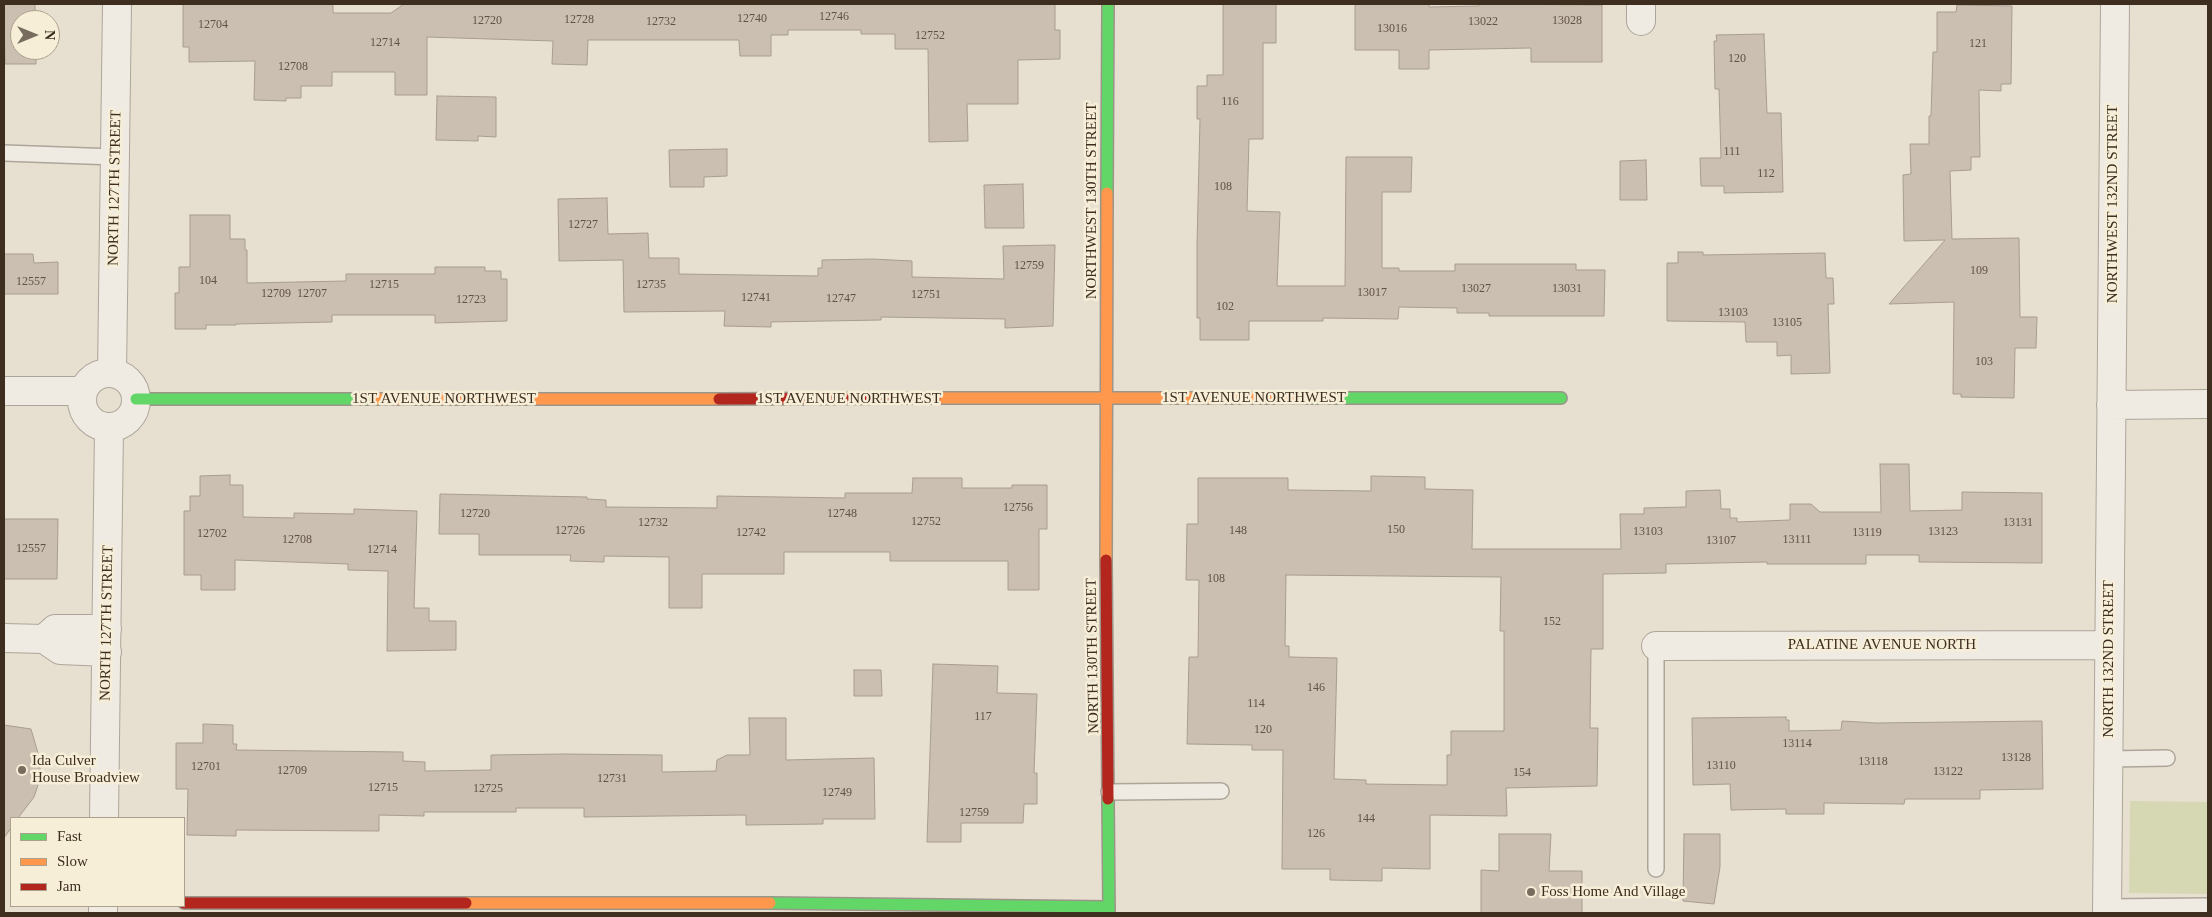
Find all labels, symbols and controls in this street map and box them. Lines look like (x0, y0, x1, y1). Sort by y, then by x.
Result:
north arrow (10, 10, 60, 60)
house number: 12746 (819, 10, 849, 24)
house number: 12740 (737, 12, 767, 26)
house number: 12728 (564, 13, 594, 27)
house number: 12720 (472, 14, 502, 28)
house number: 13028 (1552, 14, 1582, 28)
house number: 12732 (646, 15, 676, 29)
house number: 13022 (1468, 15, 1498, 29)
house number: 12704 (198, 18, 228, 32)
house number: 13016 (1377, 22, 1407, 36)
house number: 12752 (915, 29, 945, 43)
text: N (42, 30, 57, 40)
house number: 12714 (370, 36, 400, 50)
house number: 121 (1969, 37, 1987, 51)
house number: 120 (1728, 52, 1746, 66)
house number: 12708 (278, 60, 308, 74)
house number: 116 (1221, 95, 1239, 109)
street label: NORTHWEST 130TH STREET (1083, 103, 1101, 299)
street label: NORTHWEST 132ND STREET (2104, 105, 2122, 303)
street label: NORTH 127TH STREET (105, 110, 125, 266)
house number: 111 (1723, 145, 1741, 159)
house number: 112 (1757, 167, 1775, 181)
house number: 108 (1214, 180, 1232, 194)
house number: 12727 (568, 218, 598, 232)
house number: 12759 (1014, 259, 1044, 273)
house number: 109 (1970, 264, 1988, 278)
house number: 104 (199, 274, 217, 288)
house number: 12557 (16, 275, 46, 289)
house number: 12715 (369, 278, 399, 292)
house number: 12735 (636, 278, 666, 292)
house number: 13027 (1461, 282, 1491, 296)
house number: 13031 (1552, 282, 1582, 296)
house number: 13017 (1357, 286, 1387, 300)
house number: 12709 (261, 287, 291, 301)
house number: 12707 (297, 287, 327, 301)
house number: 12751 (911, 288, 941, 302)
house number: 12741 (741, 291, 771, 305)
house number: 12747 (826, 292, 856, 306)
house number: 12723 (456, 293, 486, 307)
house number: 102 (1216, 300, 1234, 314)
house number: 13103 (1718, 306, 1748, 320)
house number: 13105 (1772, 316, 1802, 330)
house number: 103 (1975, 355, 1993, 369)
street label: 1ST AVENUE NORTHWEST (1162, 389, 1346, 407)
street label: 1ST AVENUE NORTHWEST (352, 390, 536, 408)
street label: 1ST AVENUE NORTHWEST (757, 390, 941, 408)
house number: 12756 (1003, 501, 1033, 515)
house number: 12720 (460, 507, 490, 521)
house number: 12748 (827, 507, 857, 521)
house number: 12752 (911, 515, 941, 529)
house number: 12732 (638, 516, 668, 530)
house number: 13131 (2003, 516, 2033, 530)
house number: 150 (1387, 523, 1405, 537)
house number: 12726 (555, 524, 585, 538)
house number: 148 (1229, 524, 1247, 538)
house number: 13103 (1633, 525, 1663, 539)
house number: 13123 (1928, 525, 1958, 539)
house number: 12742 (736, 526, 766, 540)
house number: 13119 (1852, 526, 1882, 540)
house number: 12702 (197, 527, 227, 541)
house number: 12708 (282, 533, 312, 547)
house number: 13111 (1782, 533, 1812, 547)
house number: 13107 (1706, 534, 1736, 548)
house number: 12557 (16, 542, 46, 556)
house number: 12714 (367, 543, 397, 557)
street label: NORTH 127TH STREET (97, 545, 117, 701)
house number: 108 (1207, 572, 1225, 586)
street label: NORTH 130TH STREET (1083, 578, 1103, 734)
street label: NORTH 132ND STREET (2100, 580, 2118, 738)
house number: 152 (1543, 615, 1561, 629)
street label: PALATINE AVENUE NORTH (1788, 636, 1976, 654)
house number: 146 (1307, 681, 1325, 695)
house number: 114 (1247, 697, 1265, 711)
house number: 117 (974, 710, 992, 724)
house number: 120 (1254, 723, 1272, 737)
house number: 13114 (1782, 737, 1812, 751)
house number: 13128 (2001, 751, 2031, 765)
place label: Ida Culver House Broadview (32, 752, 140, 787)
house number: 13118 (1858, 755, 1888, 769)
house number: 13110 (1706, 759, 1736, 773)
house number: 12701 (191, 760, 221, 774)
marker: Ida Culver House Broadview (16, 764, 28, 776)
house number: 12709 (277, 764, 307, 778)
house number: 13122 (1933, 765, 1963, 779)
house number: 154 (1513, 766, 1531, 780)
house number: 12731 (597, 772, 627, 786)
house number: 12715 (368, 781, 398, 795)
house number: 12725 (473, 782, 503, 796)
house number: 12749 (822, 786, 852, 800)
house number: 12759 (959, 806, 989, 820)
house number: 144 (1357, 812, 1375, 826)
legend (10, 817, 185, 907)
house number: 126 (1307, 827, 1325, 841)
text: Fast (57, 828, 82, 844)
text: Slow (57, 853, 88, 869)
text: Jam (57, 878, 81, 894)
place label: Foss Home And Village (1541, 883, 1686, 901)
marker: Foss Home And Village (1525, 886, 1537, 898)

